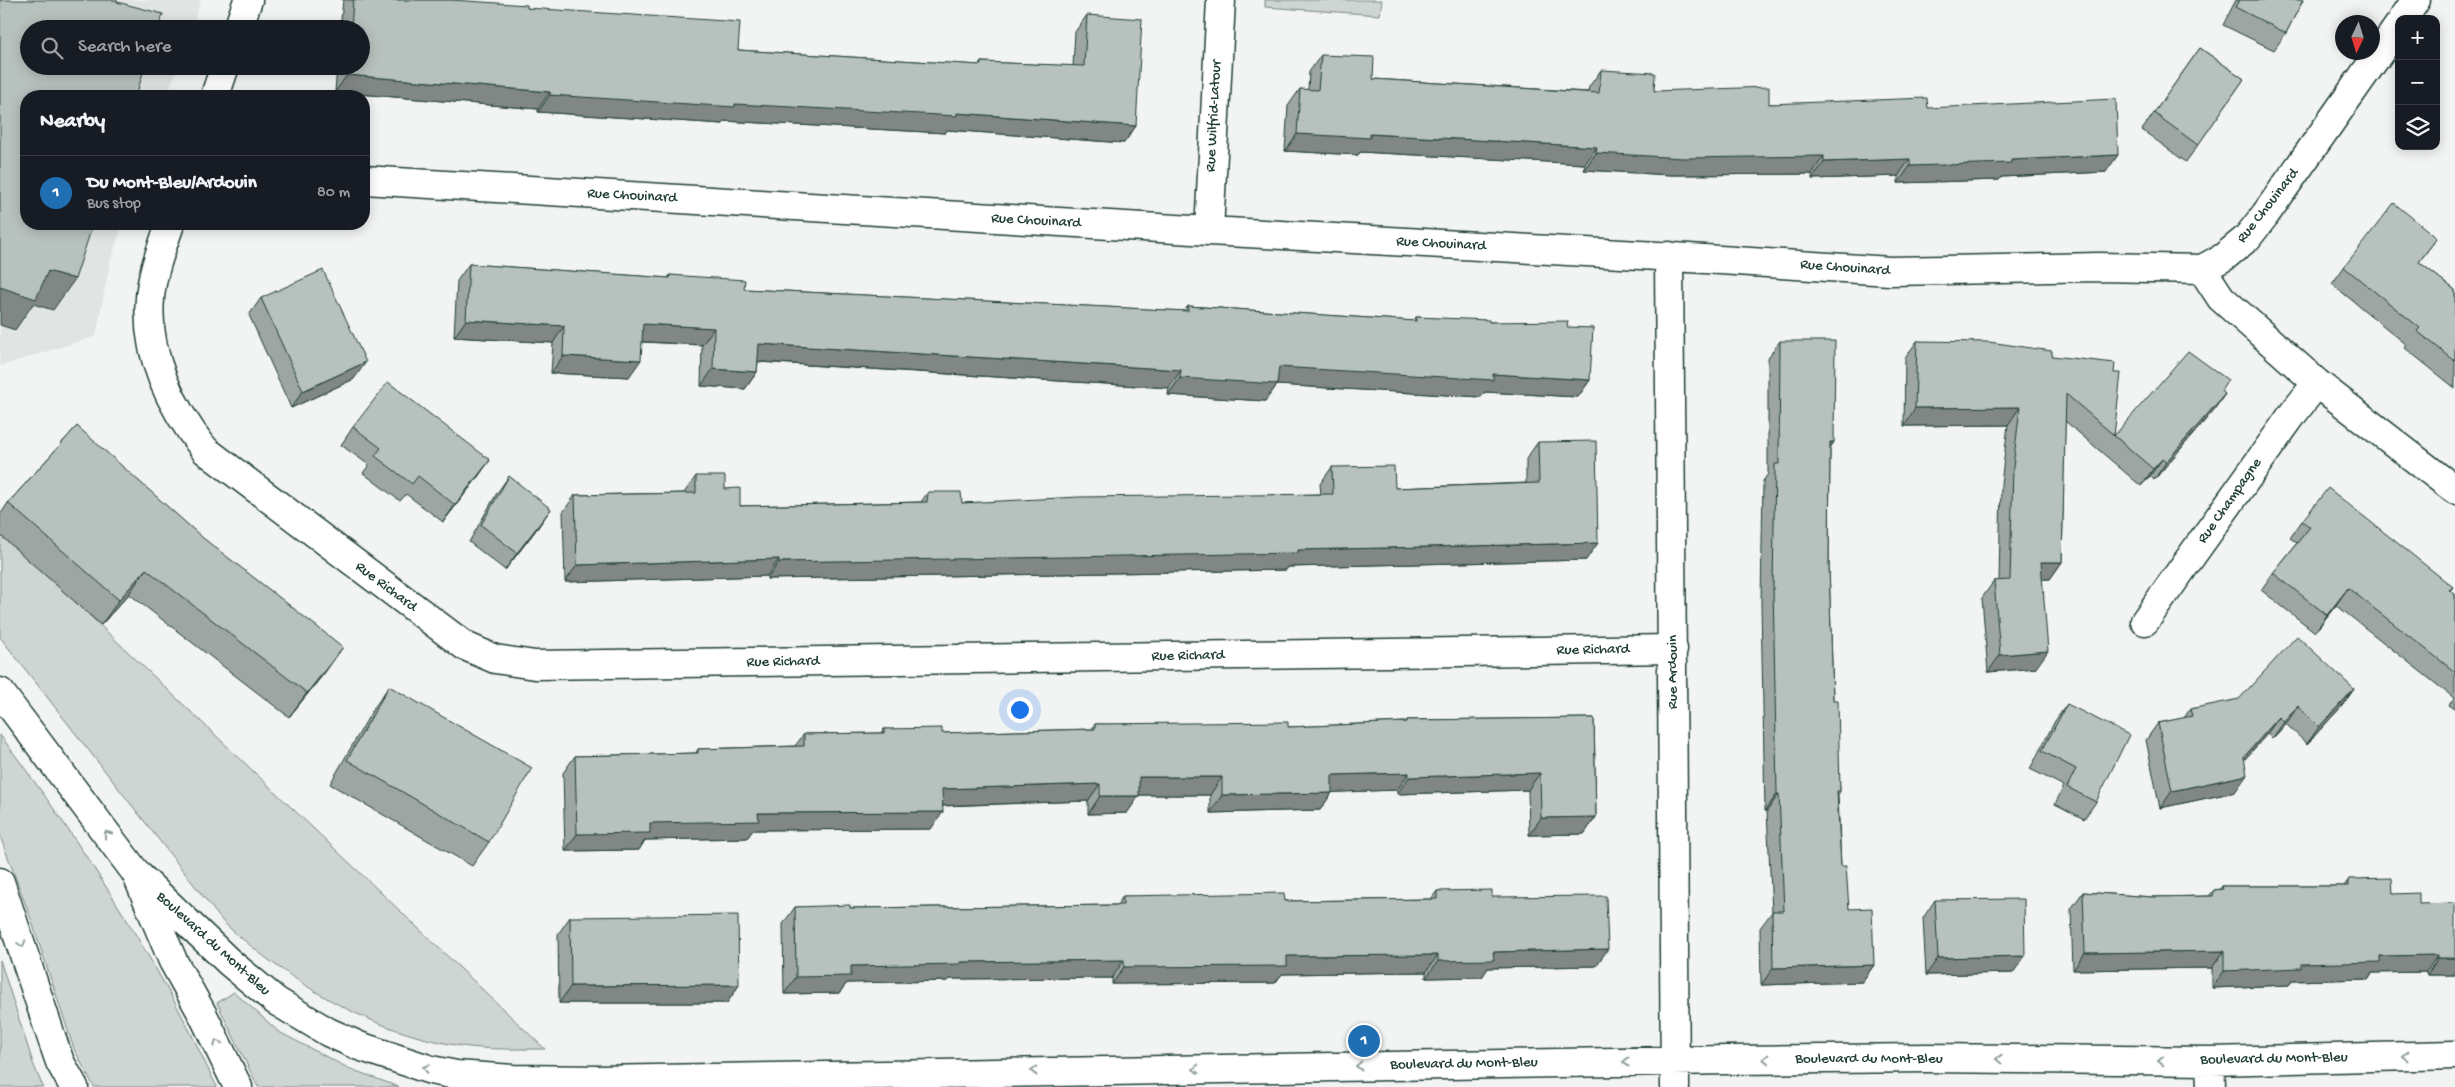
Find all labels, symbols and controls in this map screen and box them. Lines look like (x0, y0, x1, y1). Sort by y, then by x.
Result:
north arrow (2335, 15, 2380, 60)
map controls (2395, 15, 2440, 150)
button: + (2395, 15, 2440, 60)
search box (20, 20, 370, 75)
icon: search (38, 34, 66, 62)
text: Search here (78, 36, 172, 59)
street label: Rue Wilfrid-Latour (1202, 58, 1226, 173)
button: − (2395, 60, 2440, 105)
button: layers (2395, 105, 2440, 150)
text: Nearby (40, 110, 105, 135)
street label: Rue Chouinard (2233, 164, 2304, 247)
text: Du Mont-Bleu/Ardouin (87, 172, 257, 195)
text: 1 (53, 184, 59, 203)
text: 80 m (317, 184, 350, 203)
street label: Rue Chouinard (587, 185, 679, 207)
text: Bus stop (87, 195, 141, 214)
street label: Rue Chouinard (991, 210, 1083, 232)
street label: Rue Chouinard (1396, 233, 1488, 255)
street label: Rue Chouinard (1799, 256, 1892, 280)
street label: Rue Champagne (2194, 454, 2266, 547)
street label: Rue Richard (351, 558, 421, 617)
street label: Rue Ardouin (1664, 635, 1682, 709)
street label: Rue Richard (1556, 640, 1631, 660)
street label: Rue Richard (1151, 646, 1226, 666)
street label: Rue Richard (746, 652, 821, 672)
your location (1007, 697, 1033, 723)
one-way arrow (104, 830, 113, 840)
street label: Boulevard du Mont-Bleu (151, 887, 274, 1000)
one-way arrow (16, 940, 26, 948)
pin: 1 (1348, 1022, 1380, 1060)
one-way arrow (213, 1039, 223, 1048)
street label: Boulevard du Mont-Bleu (2199, 1049, 2348, 1069)
street label: Boulevard du Mont-Bleu (1794, 1050, 1943, 1068)
one-way arrow (2402, 1051, 2410, 1062)
one-way arrow (1995, 1053, 2003, 1064)
street label: Boulevard du Mont-Bleu (1389, 1054, 1538, 1074)
one-way arrow (1762, 1054, 1770, 1064)
one-way arrow (1622, 1056, 1630, 1067)
one-way arrow (2157, 1056, 2165, 1066)
one-way arrow (1354, 1061, 1362, 1071)
one-way arrow (422, 1063, 431, 1074)
one-way arrow (1192, 1064, 1200, 1074)
one-way arrow (1030, 1066, 1038, 1077)

